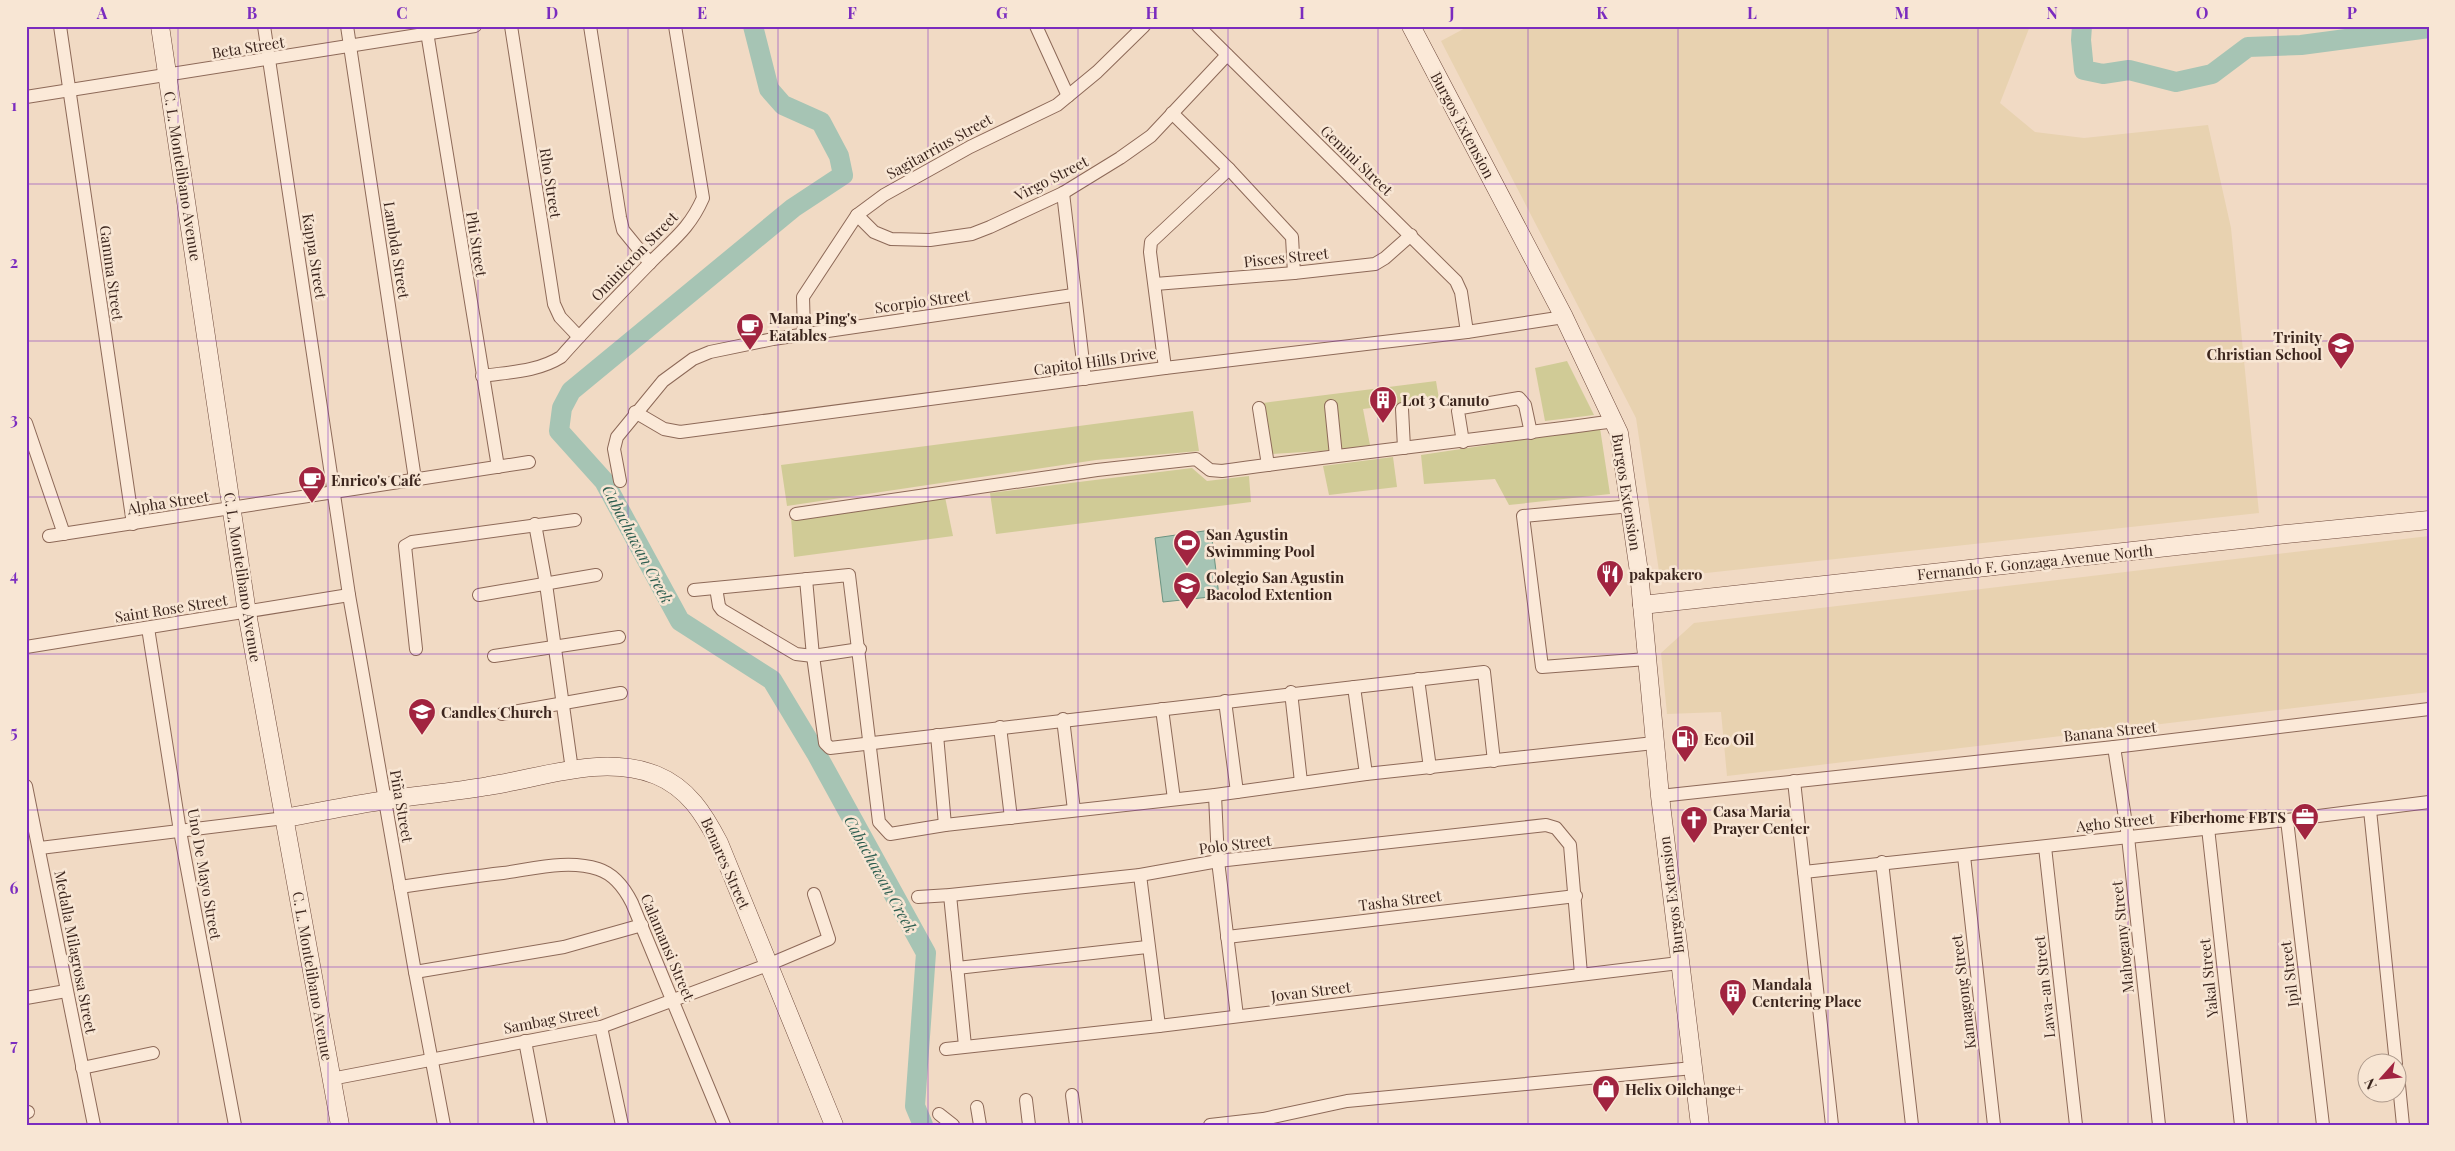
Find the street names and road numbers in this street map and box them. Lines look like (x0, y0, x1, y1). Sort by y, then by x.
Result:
street label: Beta Street (210, 31, 287, 63)
street label: Burgos Extension (1426, 68, 1500, 182)
street label: C. L. Montelibano Avenue (160, 90, 206, 262)
street label: Sagitarrius Street (883, 108, 996, 183)
street label: Gemini Street (1317, 120, 1398, 200)
street label: Rho Street (536, 146, 567, 220)
street label: Virgo Street (1010, 151, 1092, 206)
street label: Lambda Street (379, 200, 415, 301)
street label: Ominicron Street (586, 206, 682, 305)
street label: Phi Street (462, 210, 492, 279)
street label: Kappa Street (298, 212, 332, 301)
street label: Gamma Street (95, 224, 129, 323)
street label: Pisces Street (1242, 243, 1330, 271)
street label: Scorpio Street (873, 284, 971, 318)
street label: Capitol Hills Drive (1032, 342, 1158, 380)
street label: Burgos Extension (1608, 432, 1646, 552)
street label: Alpha Street (125, 486, 211, 518)
street label: C. L. Montelibano Avenue (220, 491, 266, 663)
street label: Fernando F. Gonzaga Avenue North (1916, 540, 2154, 584)
street label: Saint Rose Street (113, 589, 230, 627)
street label: Banana Street (2062, 716, 2158, 746)
street label: Piña Street (386, 768, 418, 845)
street label: Uno De Mayo Street (184, 807, 227, 942)
street label: Agho Street (2074, 808, 2156, 836)
street label: Benares Street (697, 814, 755, 912)
street label: Polo Street (1198, 830, 1273, 858)
street label: Burgos Extension (1654, 835, 1688, 955)
street label: Medalla Milagrosa Street (50, 869, 102, 1036)
street label: Mahogany Street (2106, 879, 2138, 994)
street label: Tasha Street (1357, 885, 1443, 915)
street label: C. L. Montelibano Avenue (288, 890, 338, 1062)
street label: Calamansi Street (636, 890, 700, 1004)
street label: Kamagong Street (1946, 933, 1980, 1050)
street label: Lawa-an Street (2029, 934, 2059, 1039)
street label: Yakal Street (2194, 937, 2222, 1019)
street label: Ipil Street (2275, 939, 2303, 1008)
street label: Jovan Street (1269, 976, 1353, 1006)
street label: Sambag Street (502, 1000, 601, 1038)

